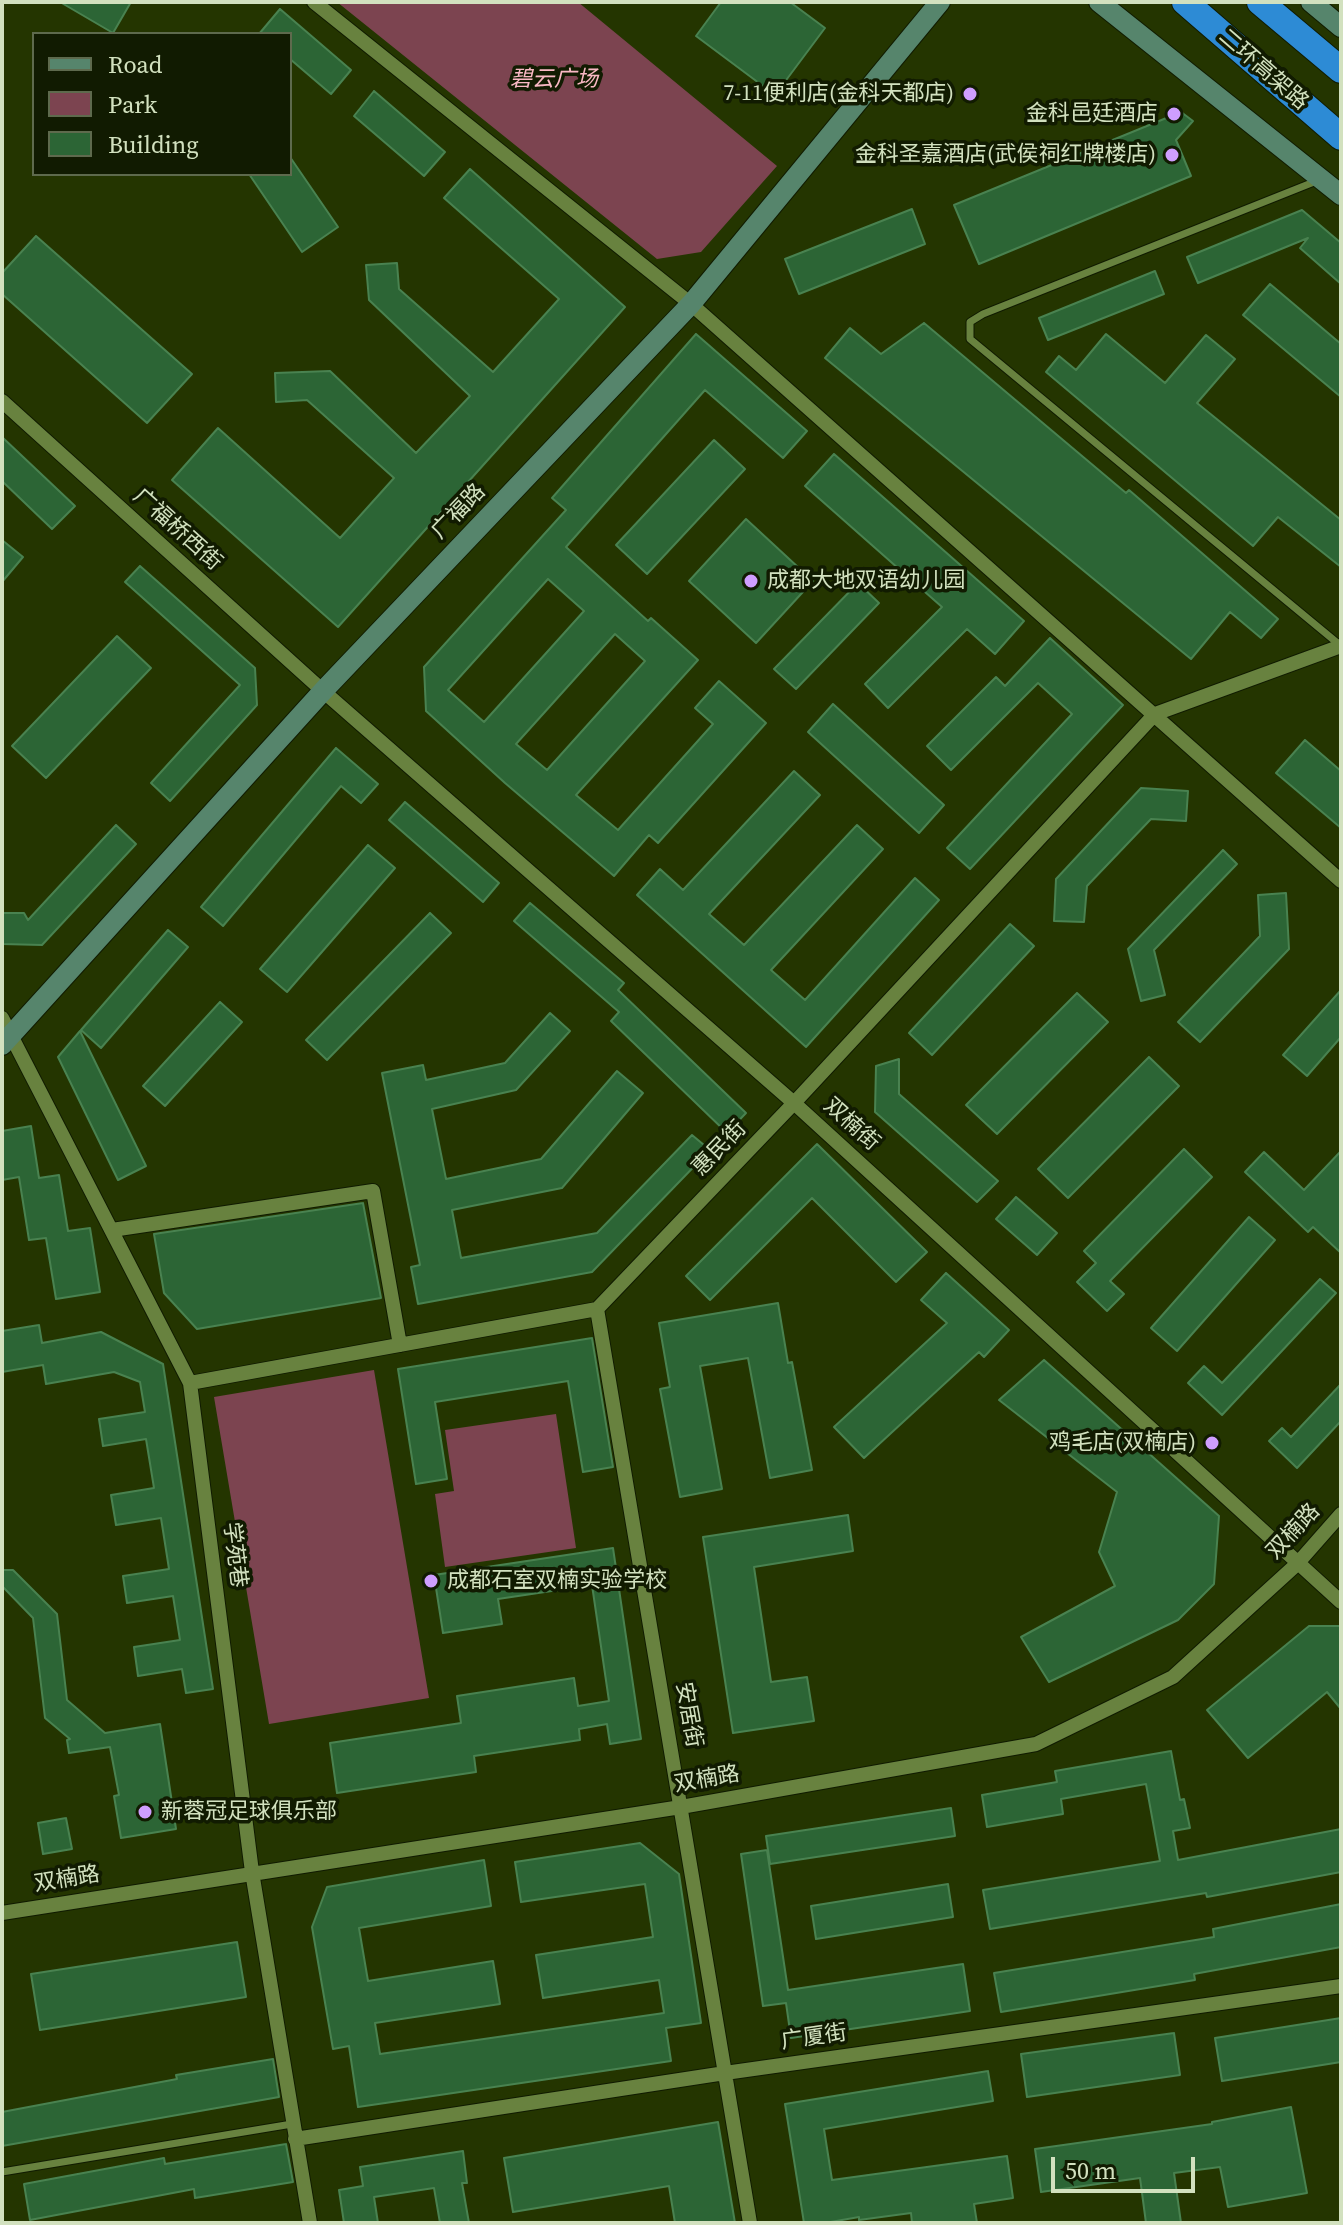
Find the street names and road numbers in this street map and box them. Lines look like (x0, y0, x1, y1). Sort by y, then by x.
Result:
street label: 二环高架路 (1213, 24, 1313, 116)
street label: 广福路 (427, 479, 491, 545)
street label: 广福桥西街 (127, 483, 227, 577)
street label: 双楠街 (818, 1093, 884, 1157)
street label: 惠民街 (688, 1116, 752, 1182)
street label: 双楠路 (1262, 1499, 1326, 1565)
street label: 学苑巷 (217, 1521, 251, 1589)
street label: 安居街 (669, 1680, 707, 1750)
street label: 双楠路 (672, 1761, 742, 1799)
street label: 双楠路 (32, 1862, 102, 1898)
street label: 广厦街 (779, 2020, 849, 2056)

